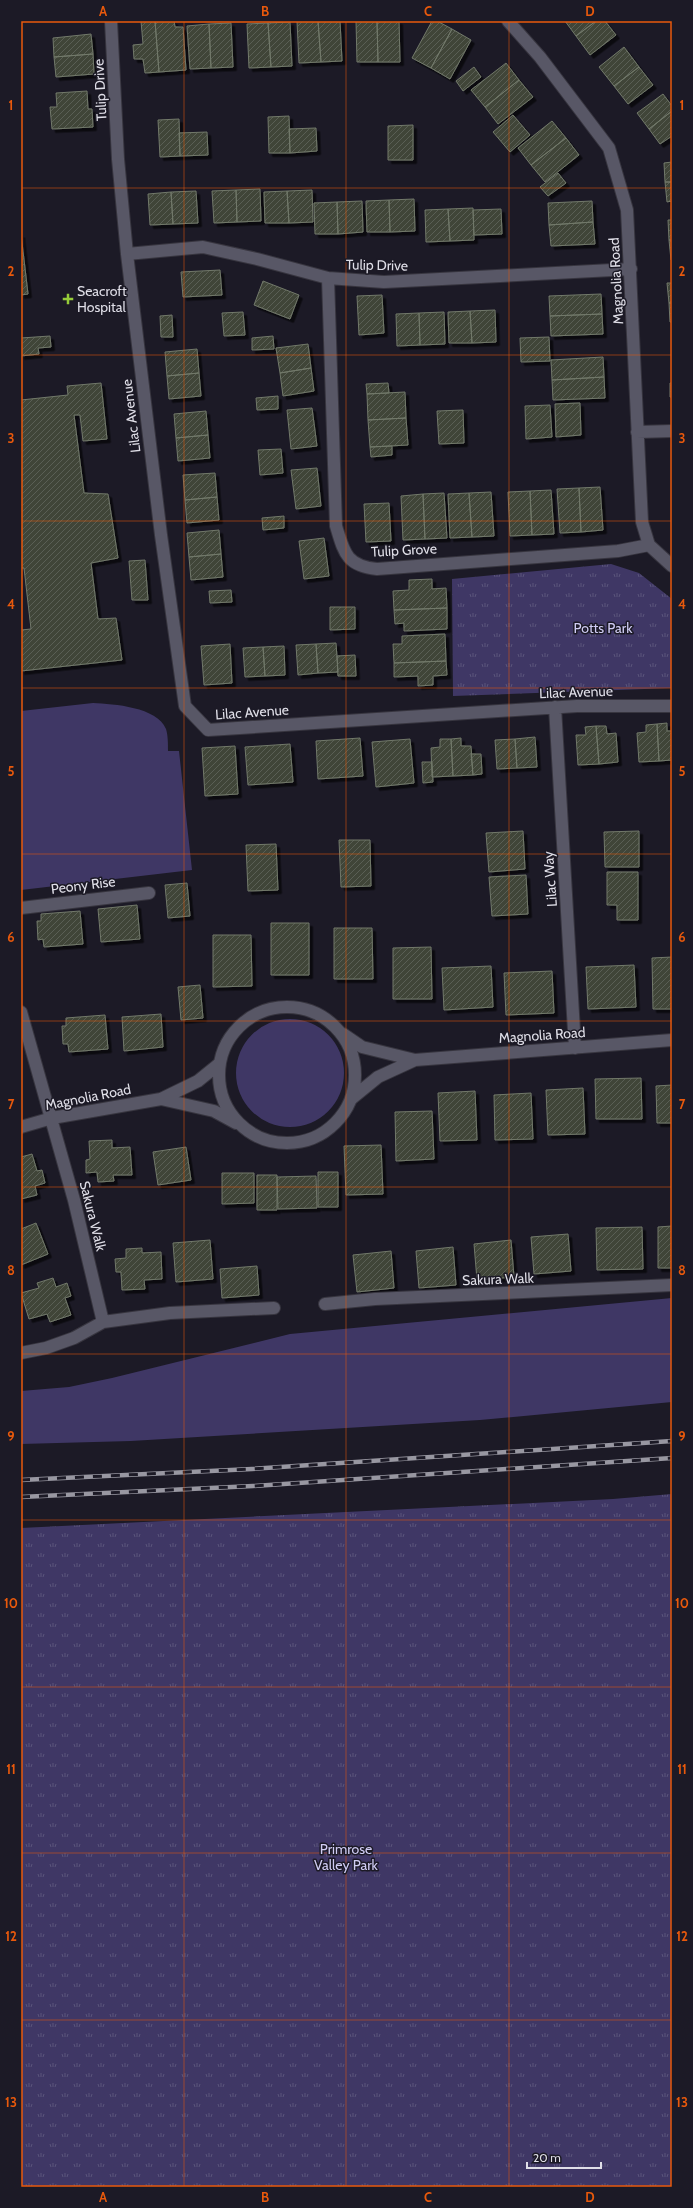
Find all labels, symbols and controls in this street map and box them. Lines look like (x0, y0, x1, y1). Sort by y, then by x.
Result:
text: A (99, 3, 108, 19)
text: B (261, 3, 269, 19)
text: C (424, 3, 432, 19)
text: D (585, 3, 595, 19)
street label: Tulip Drive (89, 58, 111, 122)
text: 1 (9, 97, 13, 113)
text: 1 (680, 97, 684, 113)
street label: Magnolia Road (605, 237, 627, 325)
street label: Tulip Drive (346, 255, 408, 275)
text: 2 (8, 263, 15, 279)
text: 2 (679, 263, 686, 279)
place label: Seacroft Hospital (77, 282, 127, 316)
marker: Seacroft Hospital (62, 293, 74, 305)
street label: Lilac Avenue (118, 378, 144, 454)
text: 3 (7, 430, 15, 446)
text: 3 (678, 430, 686, 446)
street label: Tulip Grove (371, 539, 437, 561)
text: 4 (7, 596, 15, 612)
text: 4 (678, 596, 686, 612)
park label: Potts Park (573, 619, 633, 637)
street label: Lilac Avenue (539, 682, 613, 702)
street label: Lilac Avenue (215, 700, 289, 724)
text: 5 (8, 763, 15, 779)
text: 5 (679, 763, 686, 779)
street label: Lilac Way (539, 851, 561, 907)
street label: Peony Rise (50, 872, 116, 898)
text: 6 (7, 929, 15, 945)
text: 6 (678, 929, 686, 945)
street label: Magnolia Road (498, 1023, 586, 1047)
street label: Magnolia Road (44, 1080, 132, 1114)
text: 7 (8, 1096, 15, 1112)
text: 7 (679, 1096, 686, 1112)
street label: Sakura Walk (76, 1179, 111, 1254)
text: 8 (7, 1262, 15, 1278)
text: 8 (678, 1262, 686, 1278)
street label: Sakura Walk (462, 1269, 535, 1289)
text: 9 (7, 1428, 15, 1444)
text: 9 (678, 1428, 686, 1444)
text: 10 (4, 1595, 18, 1611)
text: 10 (675, 1595, 689, 1611)
text: 11 (6, 1761, 16, 1777)
text: 11 (677, 1761, 687, 1777)
park label: Primrose Valley Park (314, 1840, 379, 1874)
text: 12 (5, 1928, 17, 1944)
text: 12 (676, 1928, 688, 1944)
text: 13 (5, 2094, 17, 2110)
text: 13 (676, 2094, 688, 2110)
scale bar (527, 2144, 601, 2170)
text: 20 m (533, 2150, 561, 2165)
text: A (99, 2189, 108, 2205)
text: B (261, 2189, 269, 2205)
text: C (424, 2189, 432, 2205)
text: D (585, 2189, 595, 2205)

